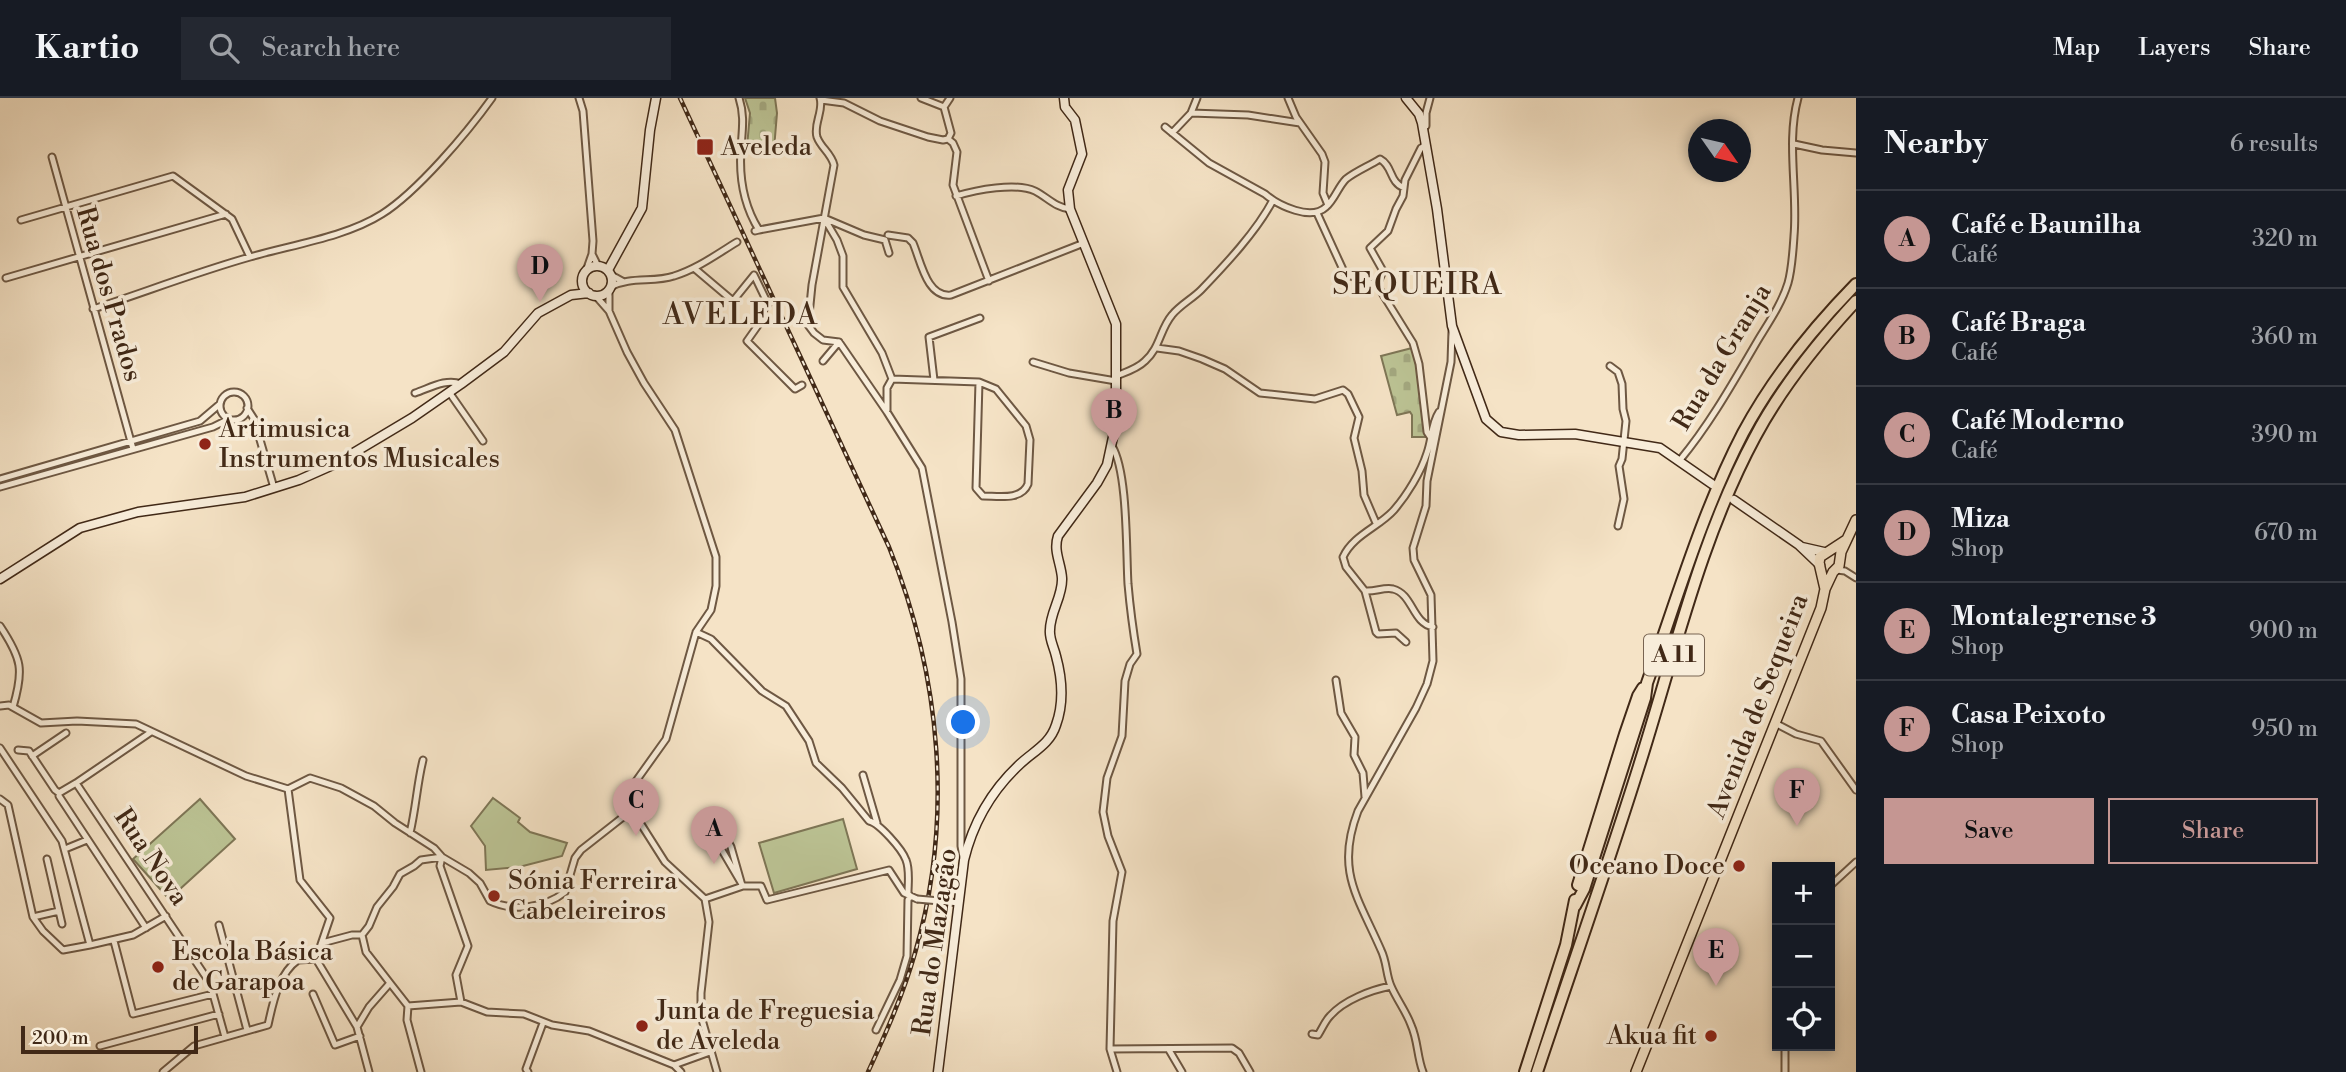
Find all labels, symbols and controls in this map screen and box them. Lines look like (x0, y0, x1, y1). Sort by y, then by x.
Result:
search box (181, 17, 671, 80)
text: Kartio (35, 28, 139, 69)
icon: search (205, 29, 243, 67)
text: Search here (261, 32, 400, 64)
text: Map (2053, 33, 2100, 63)
text: Layers (2138, 33, 2210, 63)
text: Share (2248, 33, 2311, 63)
north arrow (1688, 119, 1751, 182)
text: Nearby (1884, 125, 1988, 163)
text: 6 results (2230, 130, 2318, 158)
place label: Aveleda (720, 131, 813, 163)
marker: Aveleda (695, 137, 715, 157)
street label: Rua dos Prados (69, 203, 149, 385)
text: Café e Baunilha (1951, 209, 2141, 241)
text: A (1899, 225, 1915, 253)
text: 320 m (2252, 225, 2318, 253)
text: Café (1951, 241, 1998, 269)
pin: D (517, 244, 563, 302)
district label: SEQUEIRA (1332, 266, 1504, 304)
street label: Rua da Granja (1666, 277, 1779, 436)
district label: AVELEDA (662, 296, 819, 334)
text: Café Braga (1951, 307, 2086, 339)
text: B (1898, 323, 1916, 351)
text: 360 m (2251, 323, 2318, 351)
text: Café (1951, 339, 1998, 367)
pin: B (1091, 388, 1137, 446)
text: Café Moderno (1951, 405, 2125, 437)
place label: Artimusica Instrumentos Musicales (218, 413, 500, 475)
text: C (1899, 421, 1915, 449)
text: 390 m (2251, 421, 2318, 449)
marker: Artimusica Instrumentos Musicales (197, 436, 213, 452)
text: Café (1951, 437, 1998, 465)
text: Miza (1951, 503, 2010, 535)
text: D (1898, 519, 1916, 547)
text: 670 m (2254, 519, 2318, 547)
text: Shop (1951, 535, 2004, 563)
street label: Avenida de Sequeira (1700, 588, 1816, 824)
text: Montalegrense 3 (1951, 601, 2157, 633)
text: E (1899, 617, 1915, 645)
text: 900 m (2249, 617, 2318, 645)
text: Shop (1951, 633, 2004, 661)
road number: A 11 (1644, 634, 1704, 676)
text: Casa Peixoto (1951, 699, 2106, 731)
your location (946, 705, 980, 739)
text: F (1899, 715, 1915, 743)
text: 950 m (2251, 715, 2318, 743)
text: Shop (1951, 731, 2004, 759)
pin: F (1774, 768, 1820, 826)
pin: C (613, 778, 659, 836)
button: Save (1884, 798, 2094, 864)
button: Share (2108, 798, 2318, 864)
street label: Rua Nova (107, 802, 196, 912)
pin: A (691, 806, 737, 864)
street label: Rua do Mazagão (906, 846, 964, 1038)
place label: Oceano Doce (1569, 850, 1725, 882)
marker: Oceano Doce (1731, 858, 1747, 874)
map controls (1772, 862, 1835, 1051)
button: + (1772, 862, 1835, 925)
place label: Sónia Ferreira Cabeleireiros (508, 865, 678, 927)
marker: Sónia Ferreira Cabeleireiros (486, 888, 502, 904)
button: − (1772, 925, 1835, 988)
pin: E (1693, 928, 1739, 986)
place label: Escola Básica de Garapoa (172, 936, 334, 998)
marker: Escola Básica de Garapoa (150, 959, 166, 975)
button: locate (1772, 988, 1835, 1051)
place label: Junta de Freguesia de Aveleda (655, 995, 875, 1057)
marker: Junta de Freguesia de Aveleda (634, 1018, 650, 1034)
place label: Akua fit (1606, 1020, 1697, 1052)
scale bar (21, 1023, 198, 1055)
text: 200 m (32, 1026, 89, 1050)
marker: Akua fit (1703, 1028, 1719, 1044)

